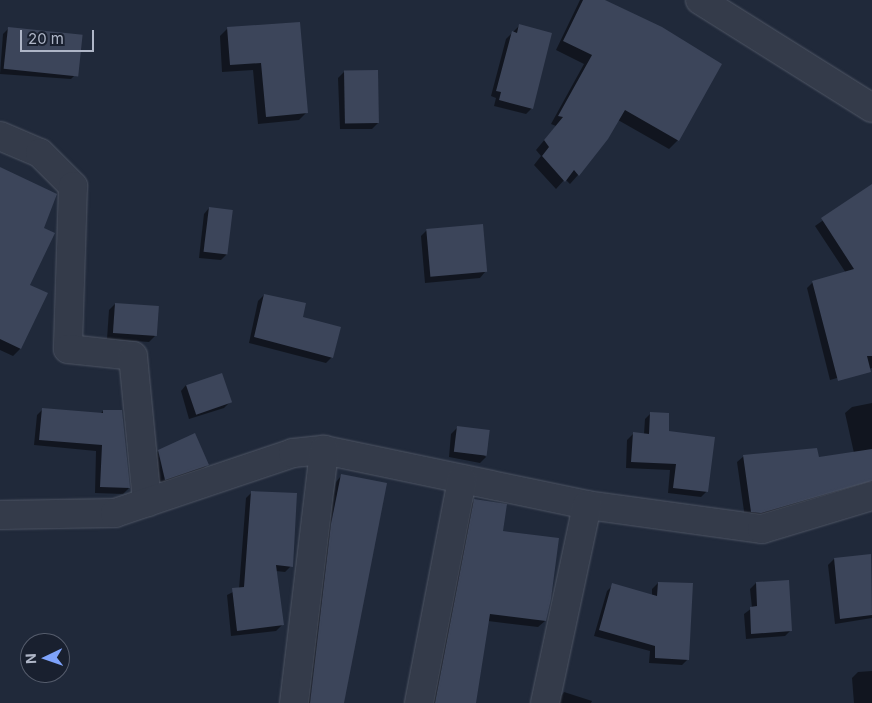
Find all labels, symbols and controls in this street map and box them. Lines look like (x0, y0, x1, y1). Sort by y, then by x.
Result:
scale bar (22, 20, 96, 52)
text: 20 m (28, 29, 64, 48)
north arrow (20, 633, 70, 683)
text: N (22, 653, 39, 665)

